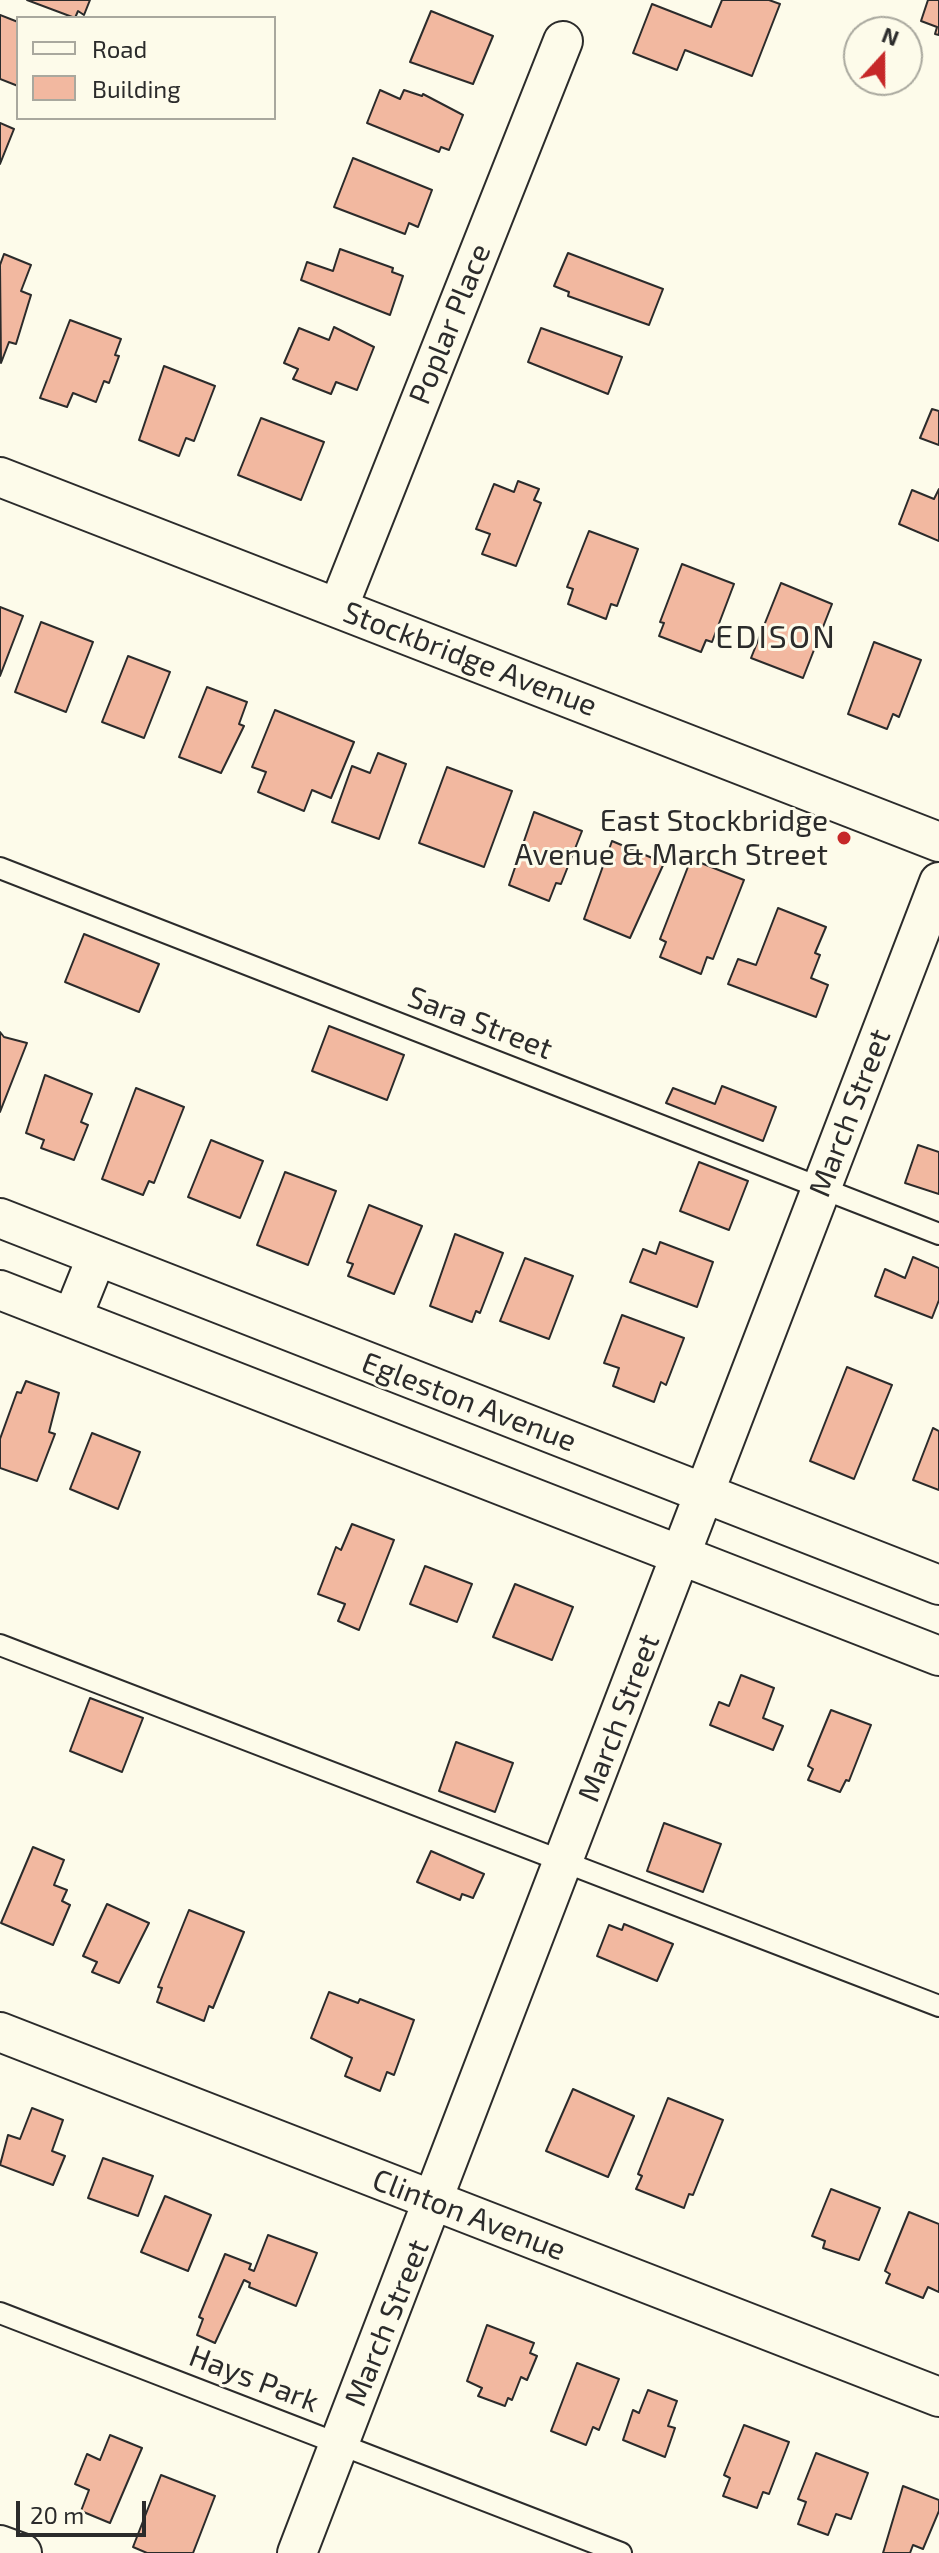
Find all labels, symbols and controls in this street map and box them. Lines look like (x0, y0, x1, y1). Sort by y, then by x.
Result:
legend (16, 16, 276, 120)
north arrow (843, 16, 923, 96)
text: N (879, 20, 903, 50)
text: Road (92, 34, 147, 63)
text: Building (92, 74, 181, 103)
street label: Poplar Place (402, 239, 498, 409)
street label: Stockbridge Avenue (338, 594, 602, 724)
district label: EDISON (715, 618, 837, 656)
place label: East Stockbridge Avenue & March Street (514, 803, 828, 874)
marker: East Stockbridge Avenue & March Street (835, 829, 853, 847)
street label: Sara Street (403, 979, 557, 1067)
street label: March Street (802, 1024, 898, 1202)
street label: Egleston Avenue (357, 1345, 581, 1459)
street label: March Street (571, 1629, 667, 1807)
street label: Clinton Avenue (367, 2162, 571, 2268)
street label: March Street (337, 2234, 437, 2412)
street label: Hays Park (184, 2338, 324, 2420)
scale bar (20, 2485, 150, 2535)
text: 20 m (30, 2500, 84, 2529)

